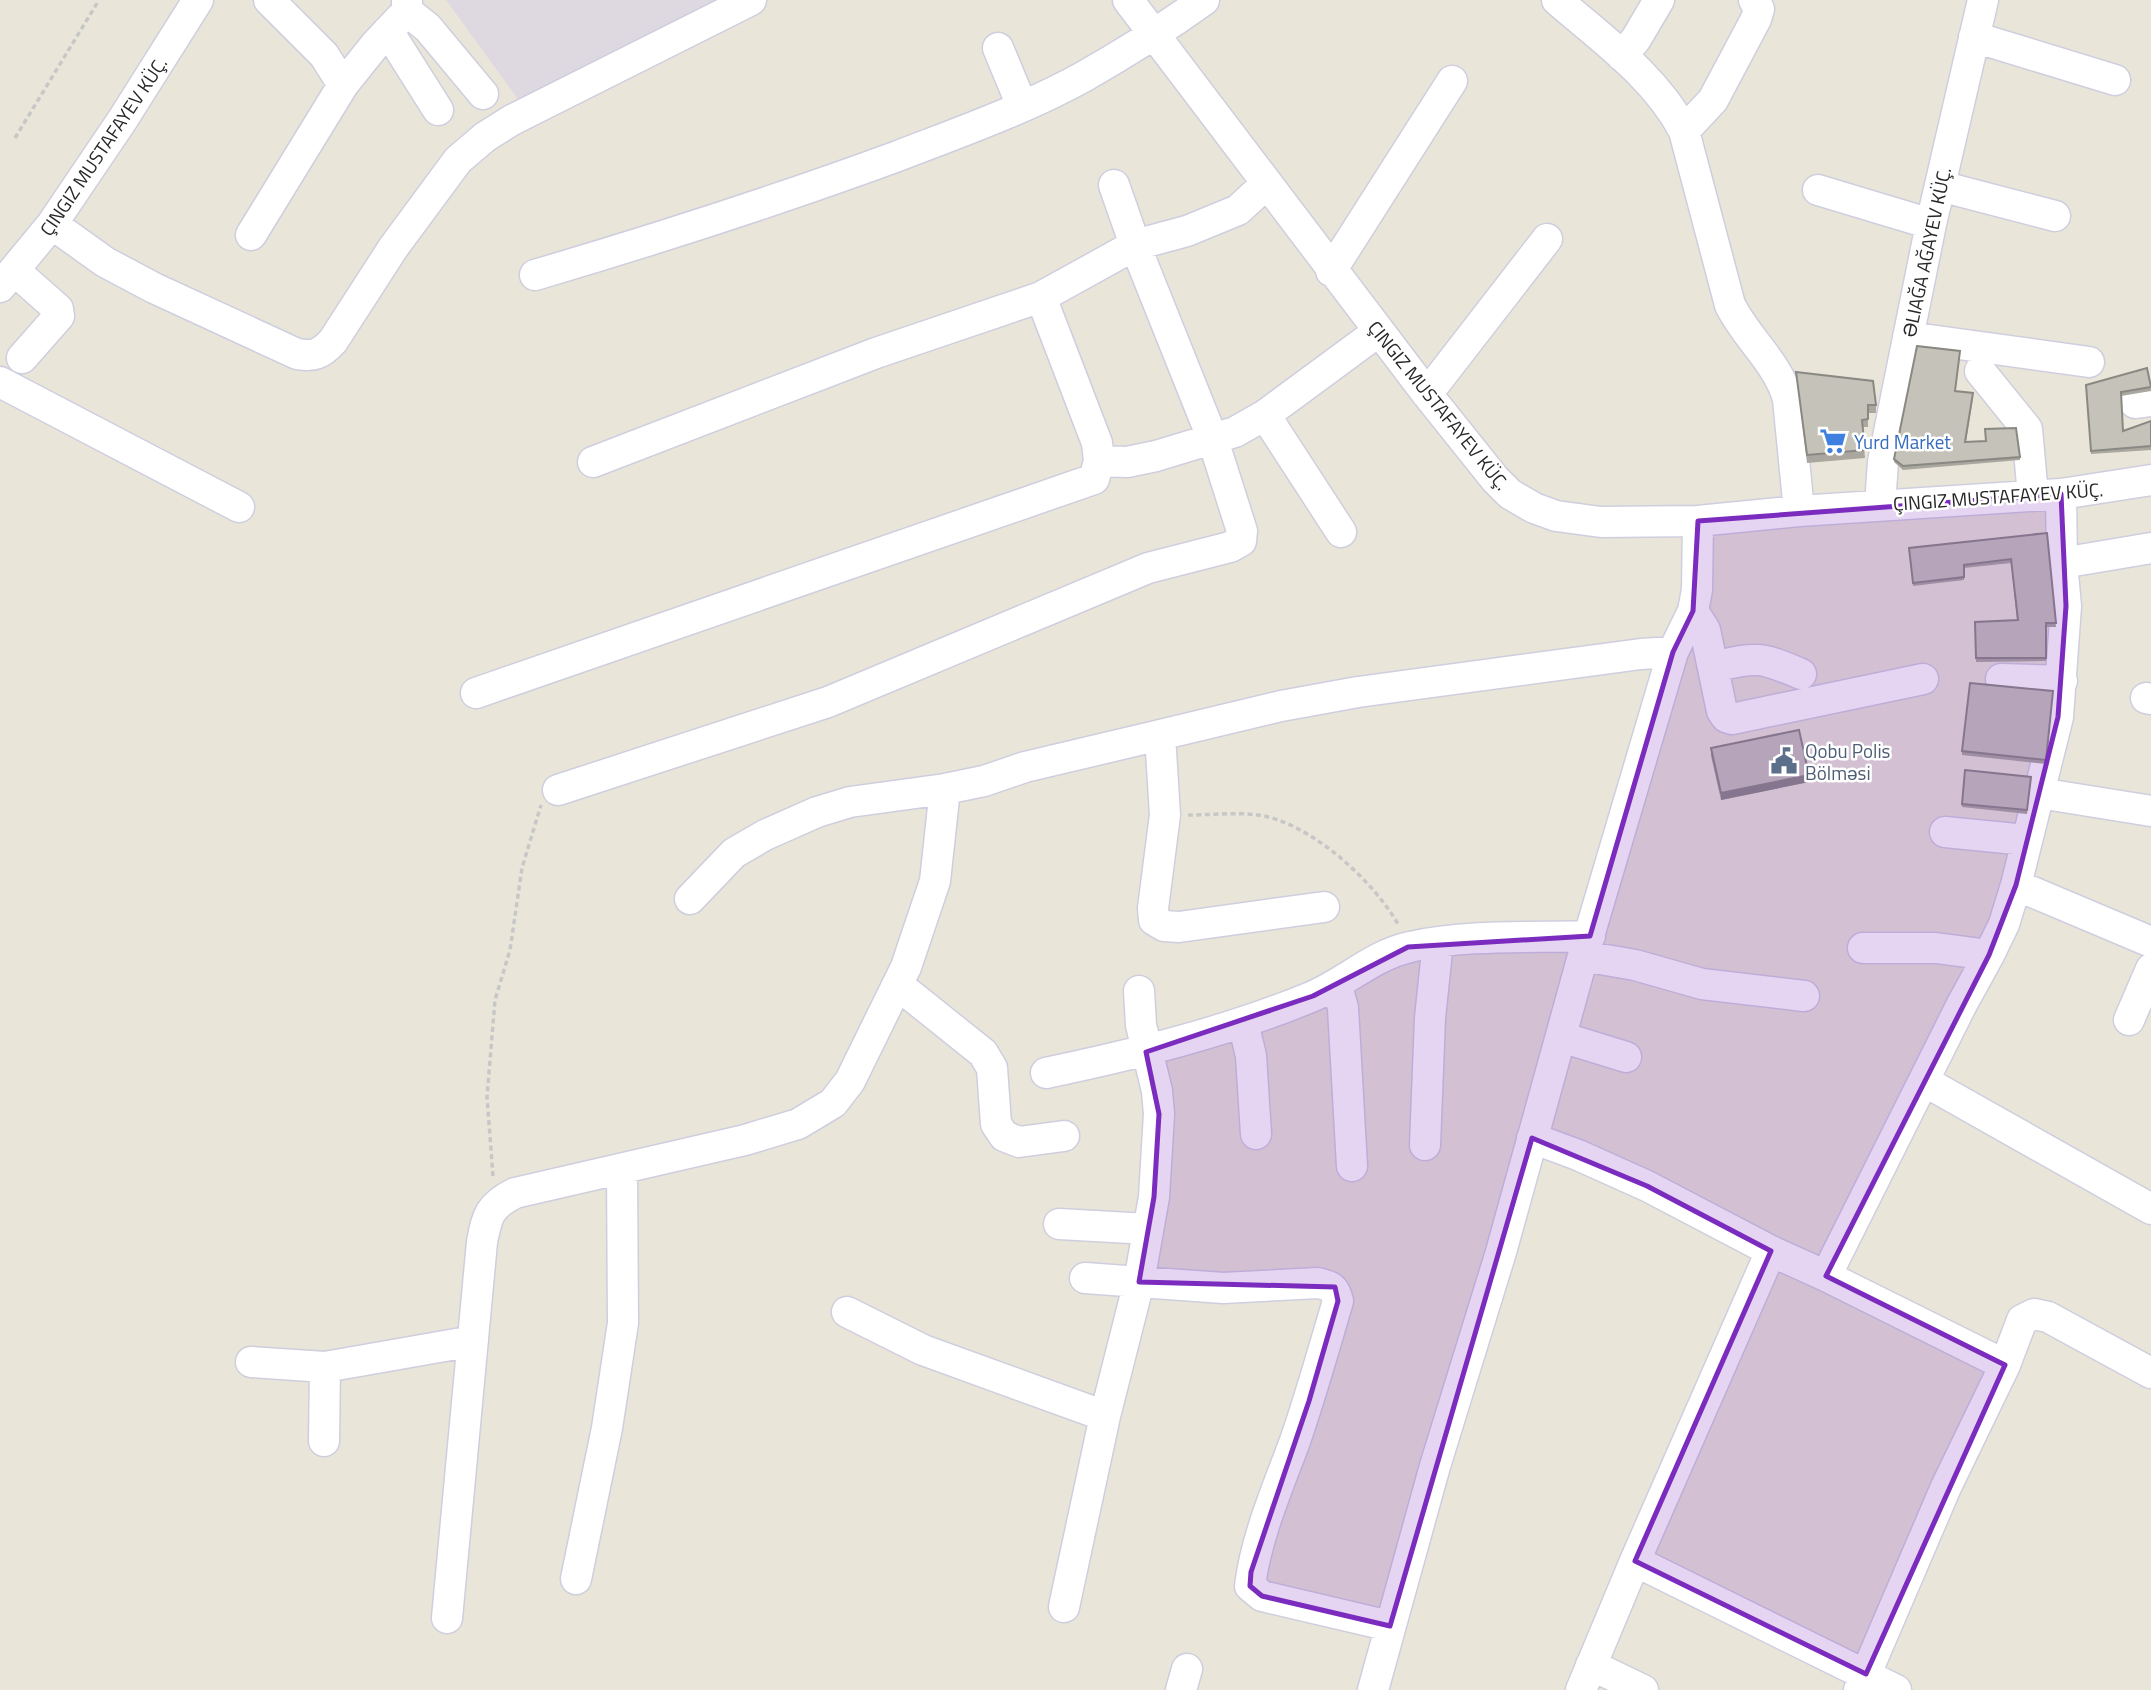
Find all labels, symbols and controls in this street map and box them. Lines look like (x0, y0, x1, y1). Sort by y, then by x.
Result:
street label: ÇINGIZ MUSTAFAYEV KÜÇ. (32, 51, 174, 241)
street label: ƏLIAĞA AĞAYEV KÜÇ. (1894, 164, 1958, 340)
street label: ÇINGIZ MUSTAFAYEV KÜÇ. (1361, 314, 1517, 496)
supermarket icon: Yurd Market (1818, 426, 1848, 456)
place label: Yurd Market (1854, 427, 1951, 456)
street label: ÇINGIZ MUSTAFAYEV KÜÇ. (1892, 474, 2104, 518)
place label: Qobu Polis Bölməsi (1805, 736, 1891, 787)
public building icon: Qobu Polis Bölməsi (1769, 746, 1799, 776)

